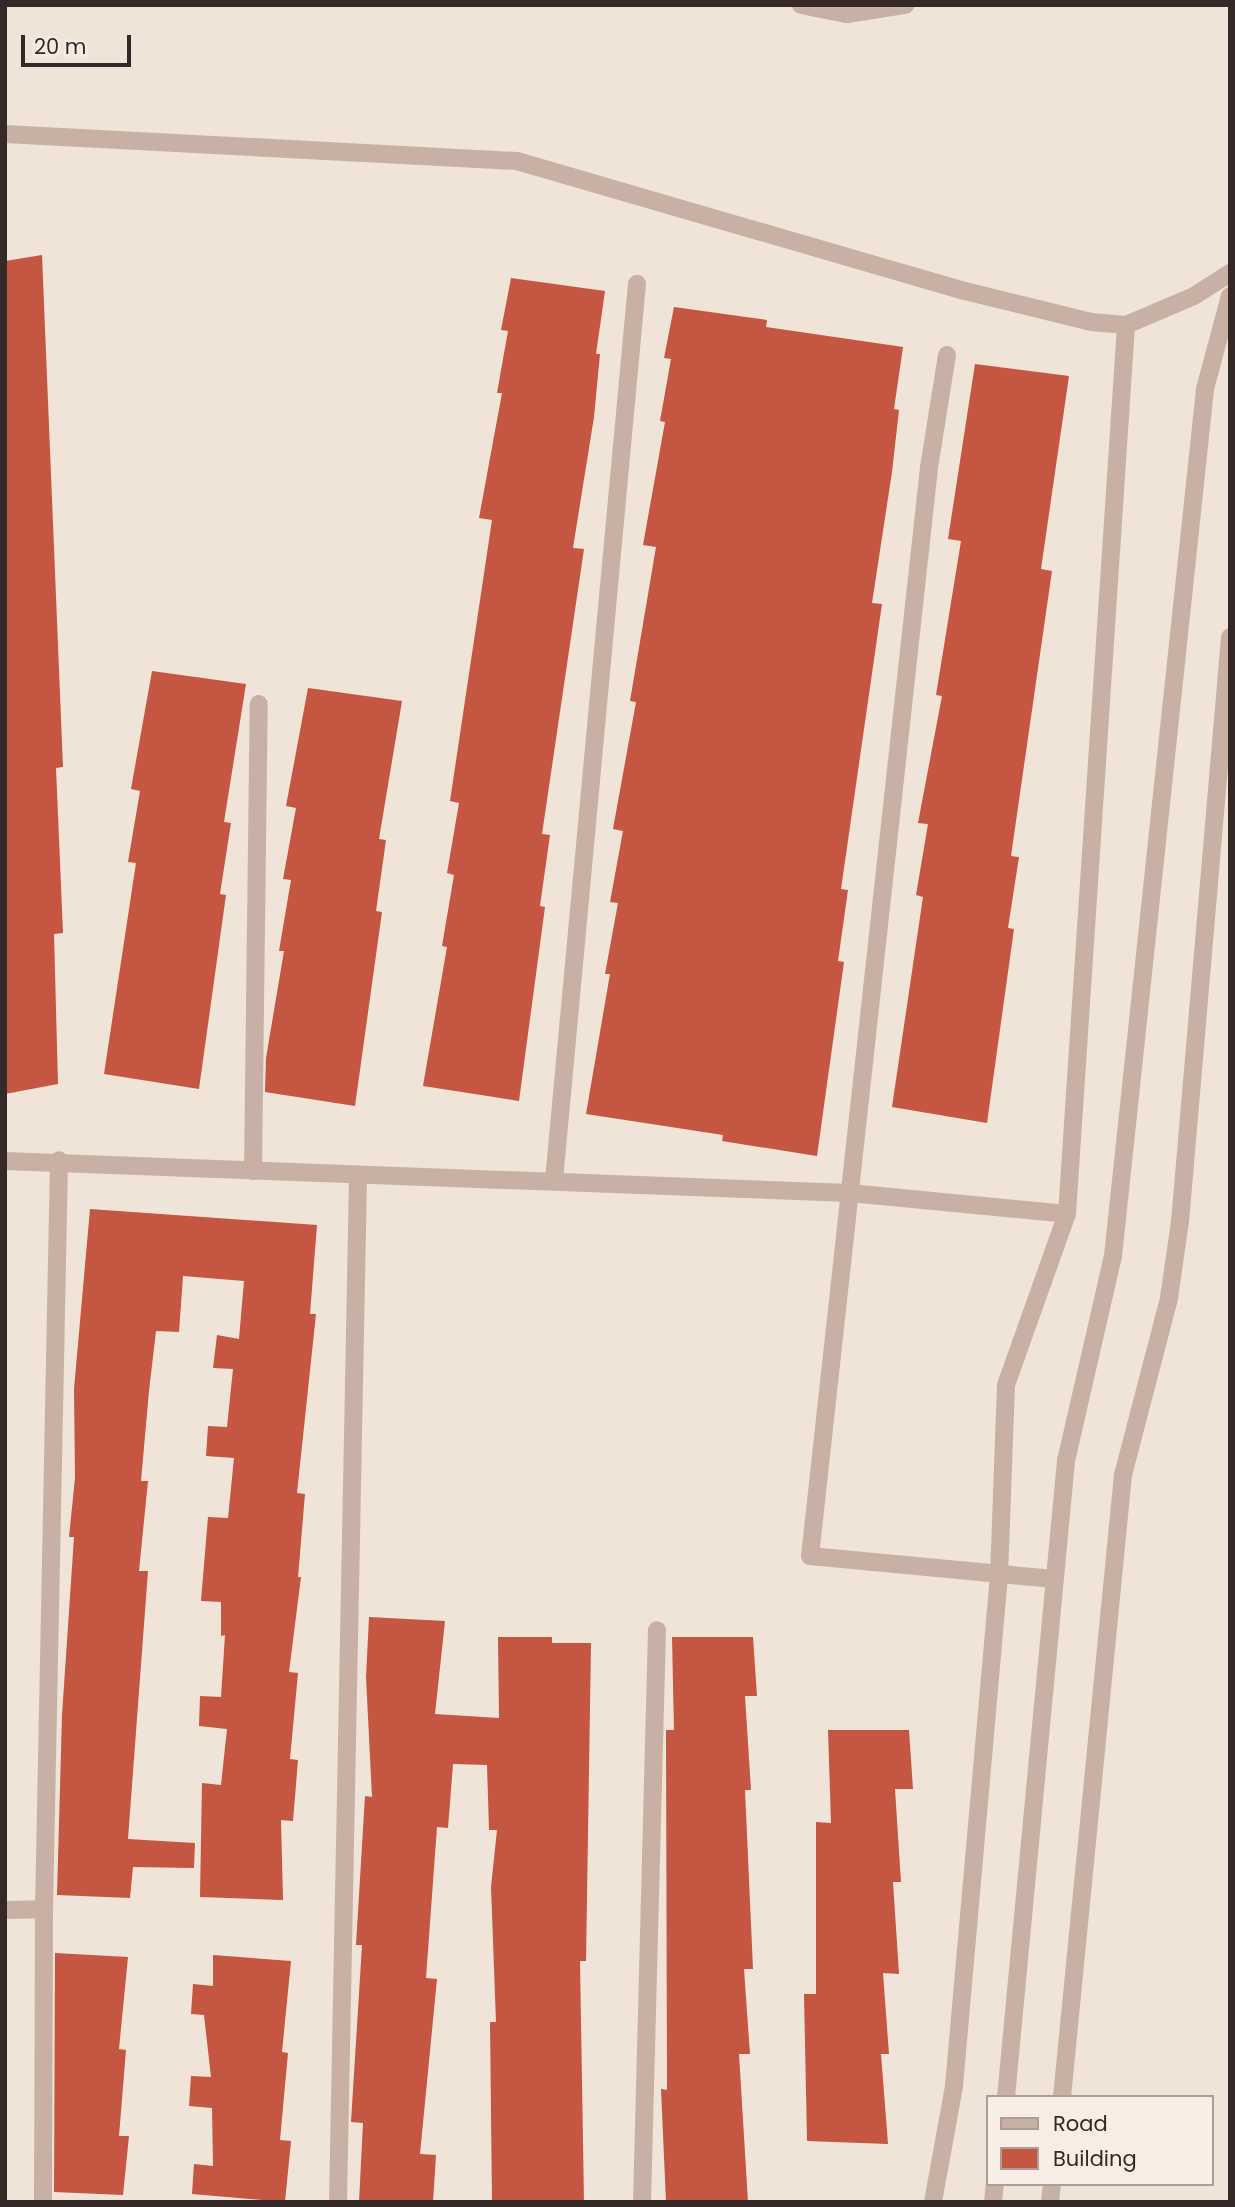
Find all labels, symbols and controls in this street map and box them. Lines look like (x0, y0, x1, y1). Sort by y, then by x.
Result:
scale bar (24, 21, 135, 65)
text: 20 m (34, 32, 87, 61)
legend (986, 2095, 1214, 2186)
text: Road (1053, 2109, 1108, 2138)
text: Building (1053, 2144, 1137, 2173)

